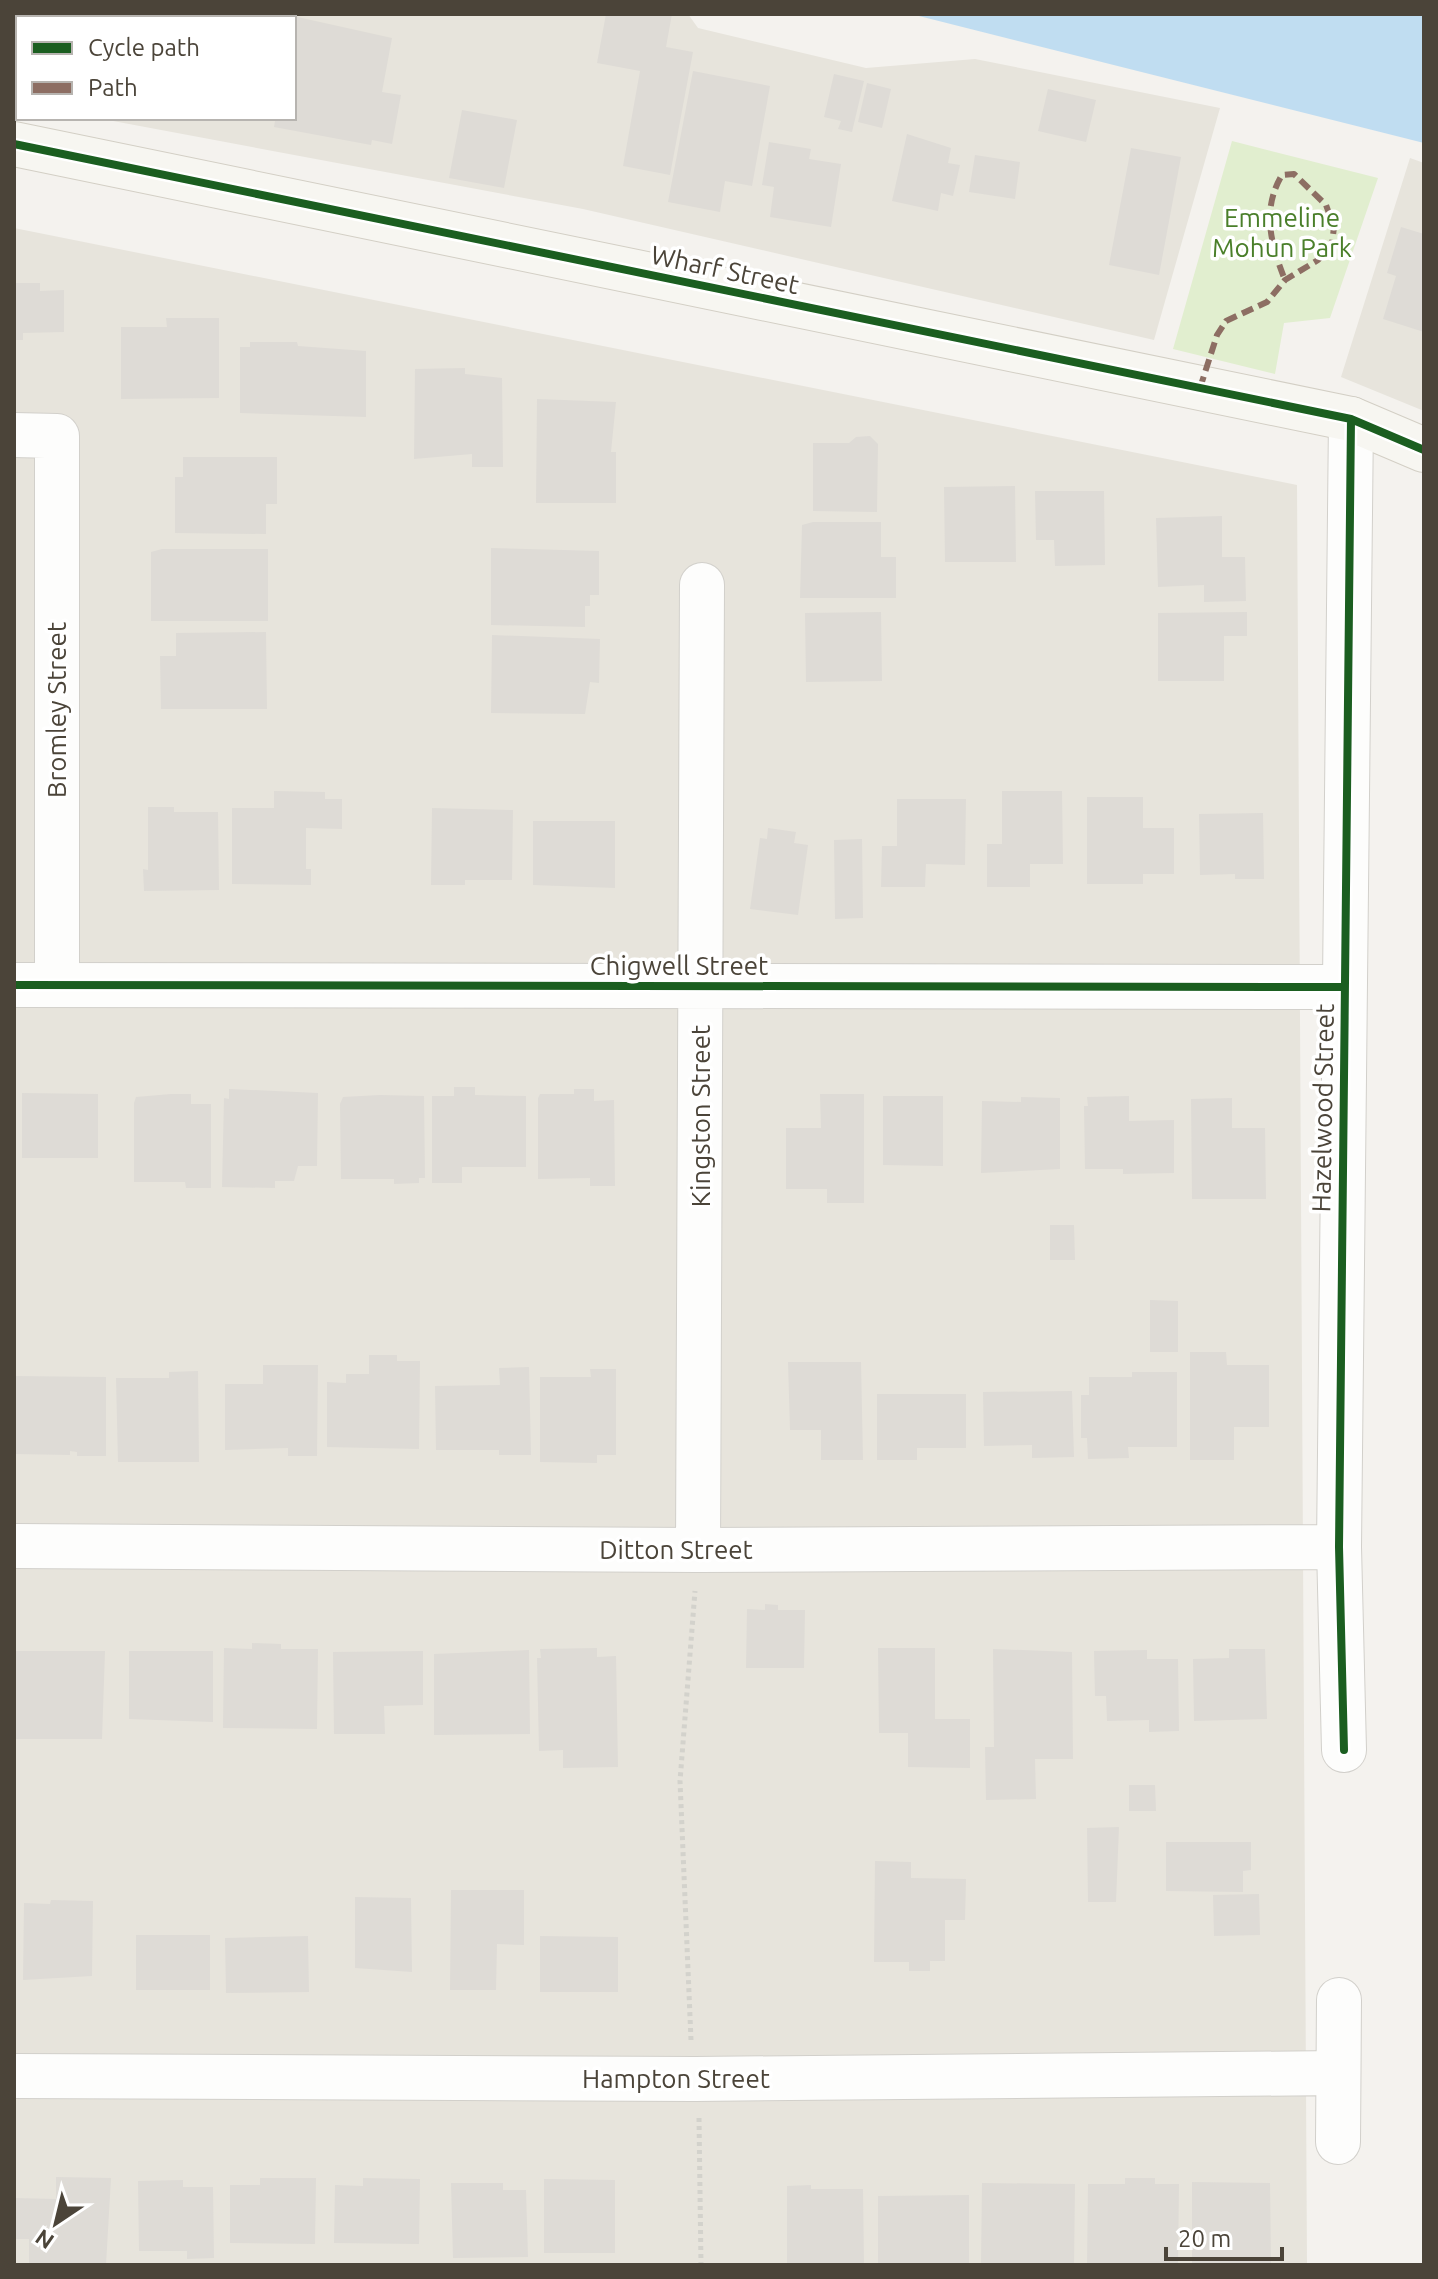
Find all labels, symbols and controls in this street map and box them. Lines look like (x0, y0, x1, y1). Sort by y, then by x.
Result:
legend (16, 16, 296, 120)
text: Cycle path (88, 34, 200, 61)
text: Path (88, 74, 138, 101)
park label: Emmeline Mohun Park (1212, 203, 1352, 262)
street label: Wharf Street (648, 240, 802, 299)
street label: Bromley Street (42, 622, 71, 798)
street label: Chigwell Street (590, 951, 768, 980)
street label: Hazelwood Street (1306, 1003, 1339, 1213)
street label: Kingston Street (686, 1025, 715, 1207)
street label: Ditton Street (599, 1535, 753, 1564)
street label: Hampton Street (582, 2064, 770, 2093)
north arrow (16, 2183, 96, 2263)
scale bar (1166, 2211, 1282, 2261)
text: N (30, 2225, 58, 2255)
text: 20 m (1178, 2225, 1231, 2252)

